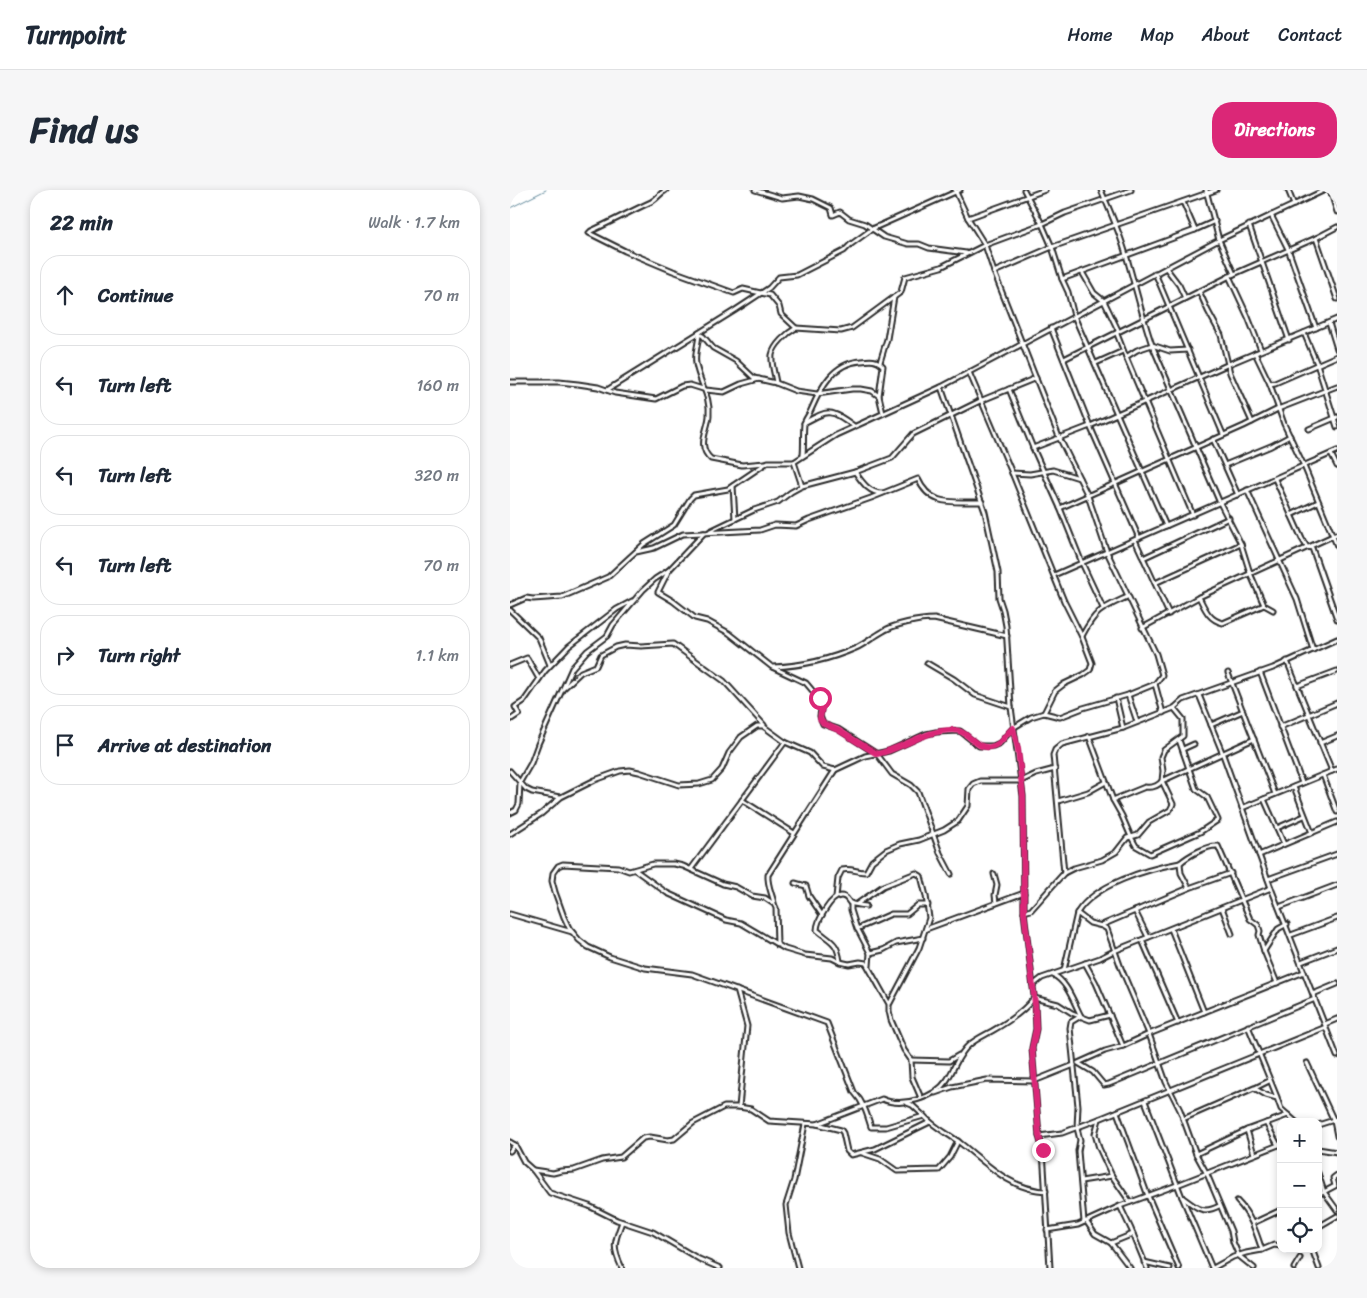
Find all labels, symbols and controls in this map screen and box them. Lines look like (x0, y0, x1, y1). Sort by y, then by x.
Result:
text: Turnpoint (25, 14, 127, 56)
text: Home (1068, 19, 1113, 51)
text: Map (1141, 19, 1174, 51)
text: About (1202, 19, 1250, 51)
text: Contact (1278, 19, 1342, 51)
text: Find us (30, 99, 138, 161)
button: Directions (1212, 102, 1337, 158)
text: 22 min (50, 204, 113, 242)
text: Walk · 1.7 km (368, 208, 460, 237)
text: Continue (98, 279, 174, 312)
icon: ahead (51, 281, 79, 309)
text: 70 m (423, 281, 459, 310)
text: Turn left (98, 369, 171, 402)
icon: left (51, 371, 79, 399)
text: 160 m (416, 371, 459, 400)
text: Turn left (98, 459, 171, 492)
icon: left (51, 461, 79, 489)
text: 320 m (414, 461, 459, 490)
text: Turn left (98, 549, 171, 582)
icon: left (51, 551, 79, 579)
text: 70 m (423, 551, 459, 580)
text: Turn right (98, 639, 180, 672)
icon: right (51, 641, 79, 669)
text: 1.1 km (415, 641, 459, 670)
route start (809, 687, 832, 710)
text: Arrive at destination (98, 729, 271, 762)
icon: arrive (51, 731, 79, 759)
map controls (1277, 1118, 1322, 1253)
button: + (1277, 1118, 1322, 1163)
route end (1032, 1139, 1055, 1162)
button: − (1277, 1163, 1322, 1208)
button: locate (1277, 1208, 1322, 1253)

